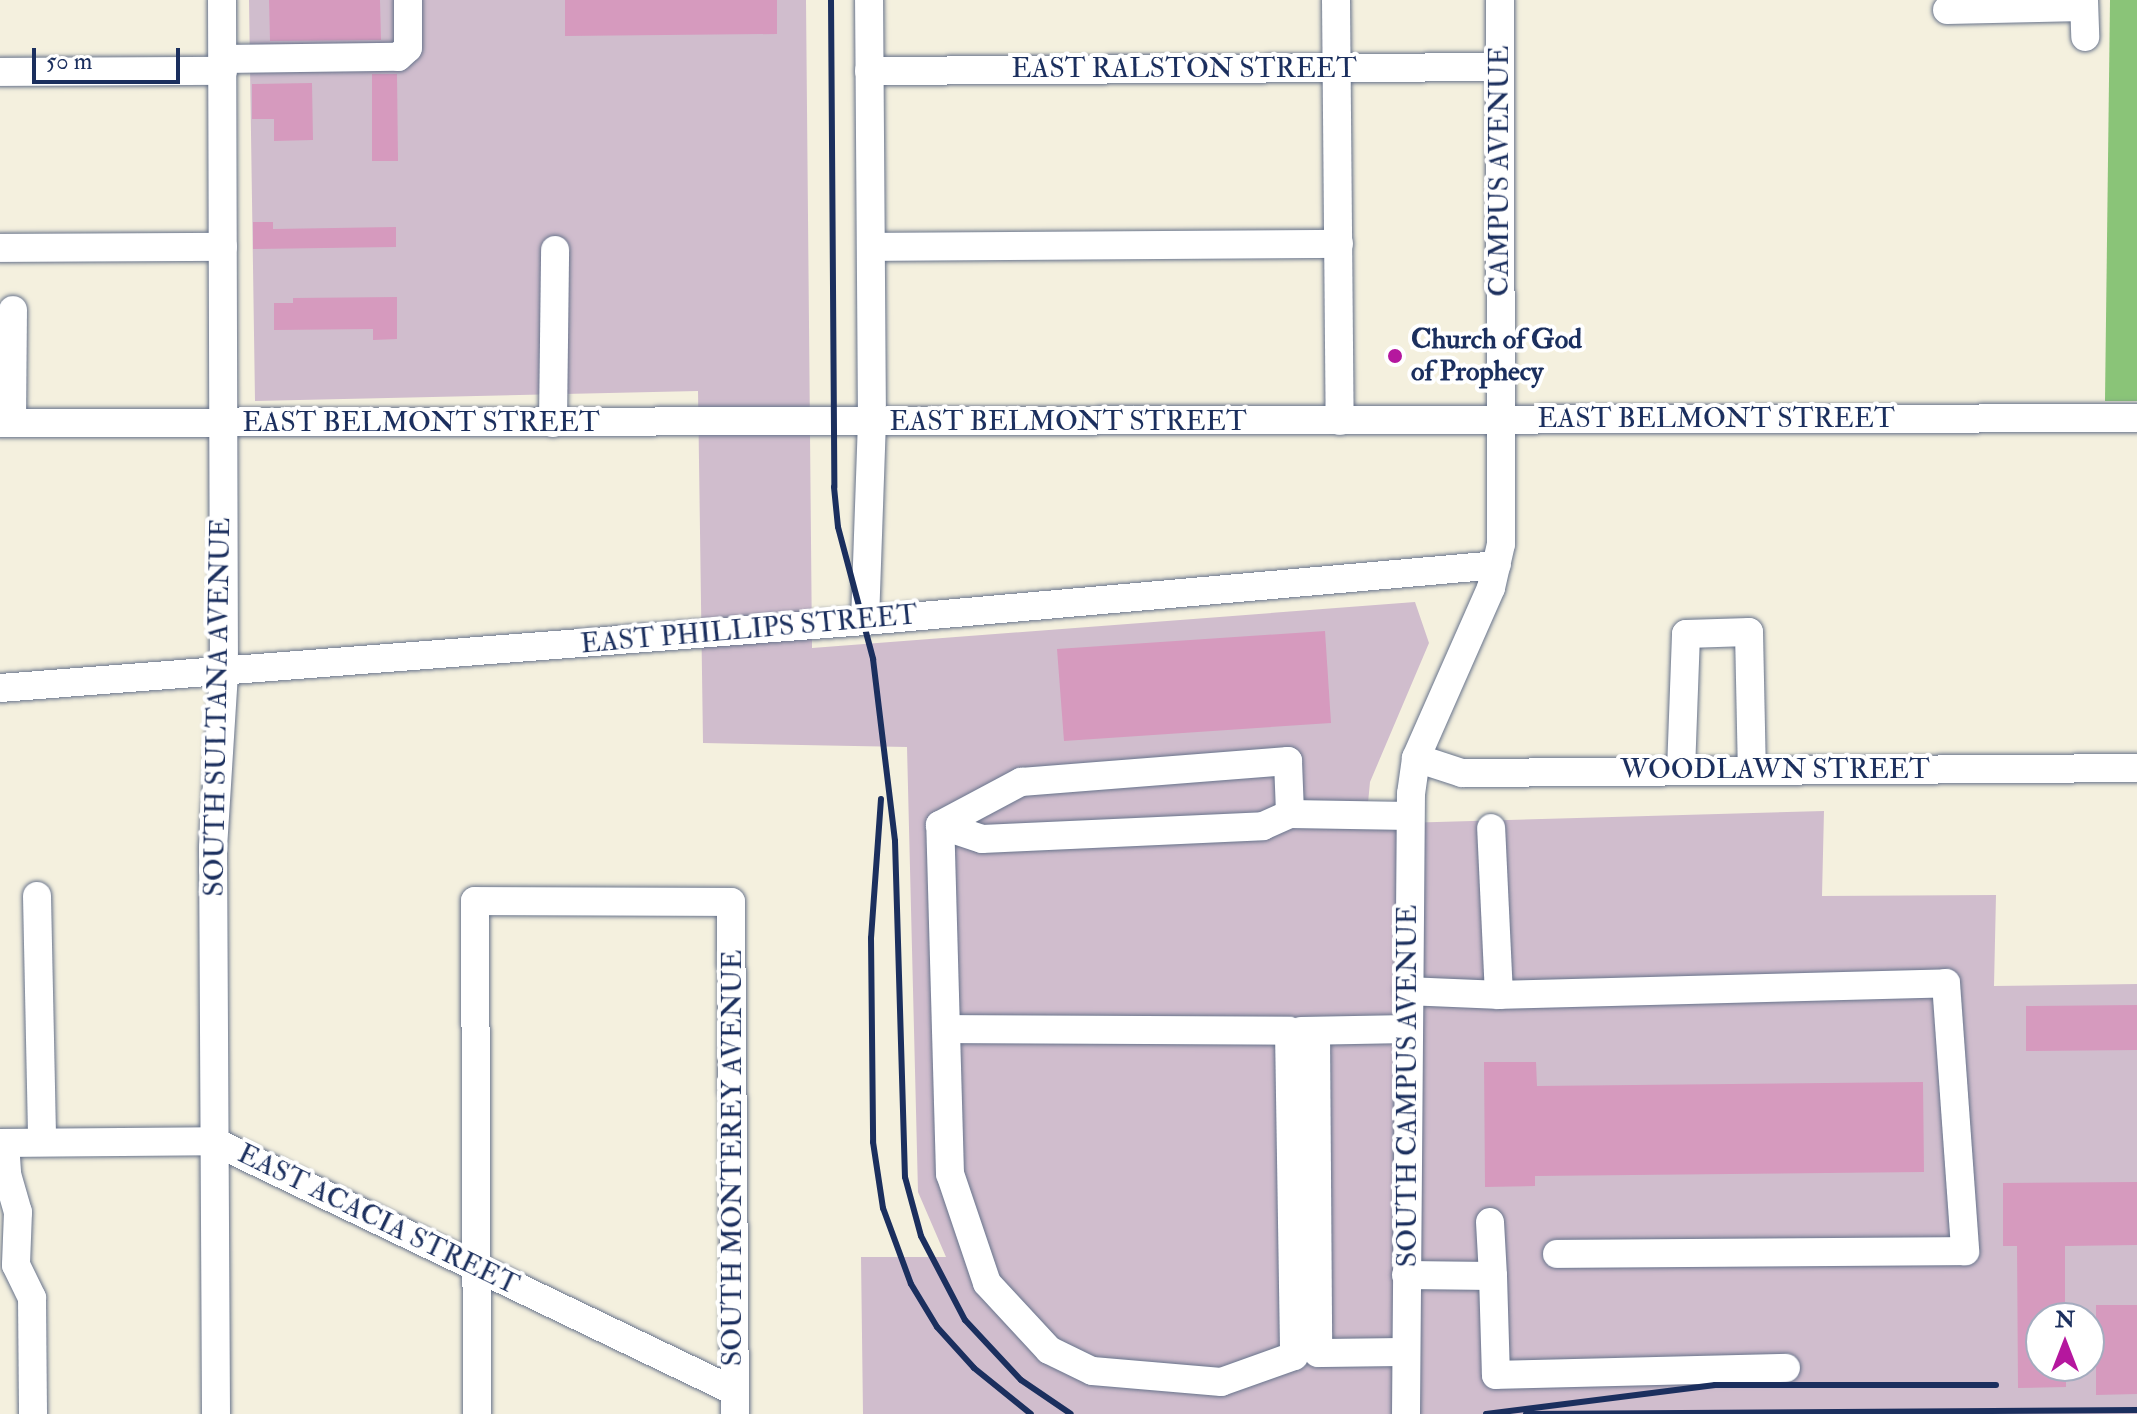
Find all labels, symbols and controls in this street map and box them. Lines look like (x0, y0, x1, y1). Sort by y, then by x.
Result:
scale bar (36, 32, 184, 82)
street label: CAMPUS AVENUE (1483, 45, 1517, 297)
text: 50 m (46, 46, 92, 77)
street label: EAST RALSTON STREET (1011, 52, 1357, 86)
place label: Church of God of Prophecy (1411, 323, 1582, 389)
marker: Church of God of Prophecy (1386, 347, 1404, 365)
street label: EAST BELMONT STREET (1537, 402, 1895, 436)
street label: EAST BELMONT STREET (889, 405, 1247, 439)
street label: EAST BELMONT STREET (242, 406, 600, 440)
street label: SOUTH SULTANA AVENUE (198, 517, 238, 897)
street label: EAST PHILLIPS STREET (579, 599, 919, 661)
street label: WOODLAWN STREET (1620, 753, 1930, 787)
street label: SOUTH CAMPUS AVENUE (1391, 905, 1425, 1267)
street label: SOUTH MONTEREY AVENUE (716, 950, 750, 1366)
street label: EAST ACACIA STREET (232, 1137, 524, 1303)
north arrow (2025, 1302, 2105, 1382)
text: N (2055, 1306, 2075, 1334)

